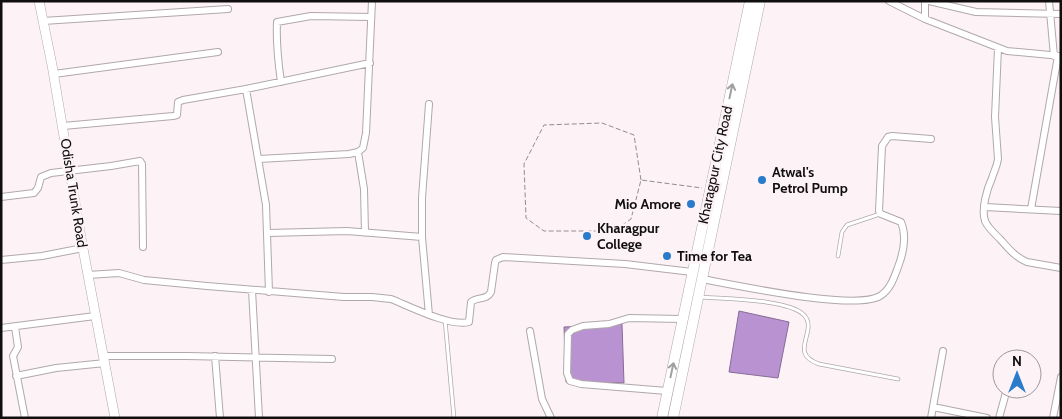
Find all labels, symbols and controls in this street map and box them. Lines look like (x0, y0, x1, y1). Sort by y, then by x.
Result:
one-way arrow (726, 84, 736, 100)
street label: Kharagpur City Road (694, 104, 736, 226)
street label: Odisha Trunk Road (56, 137, 92, 249)
place label: Atwal's Petrol Pump (772, 163, 848, 197)
marker: Atwal's Petrol Pump (756, 174, 768, 186)
place label: Mio Amore (614, 195, 681, 213)
marker: Mio Amore (685, 198, 697, 210)
place label: Kharagpur College (597, 219, 660, 253)
marker: Kharagpur College (581, 230, 593, 242)
place label: Time for Tea (677, 247, 752, 265)
marker: Time for Tea (661, 250, 673, 262)
north arrow (992, 349, 1042, 399)
text: N (1012, 352, 1022, 370)
one-way arrow (668, 362, 677, 378)

